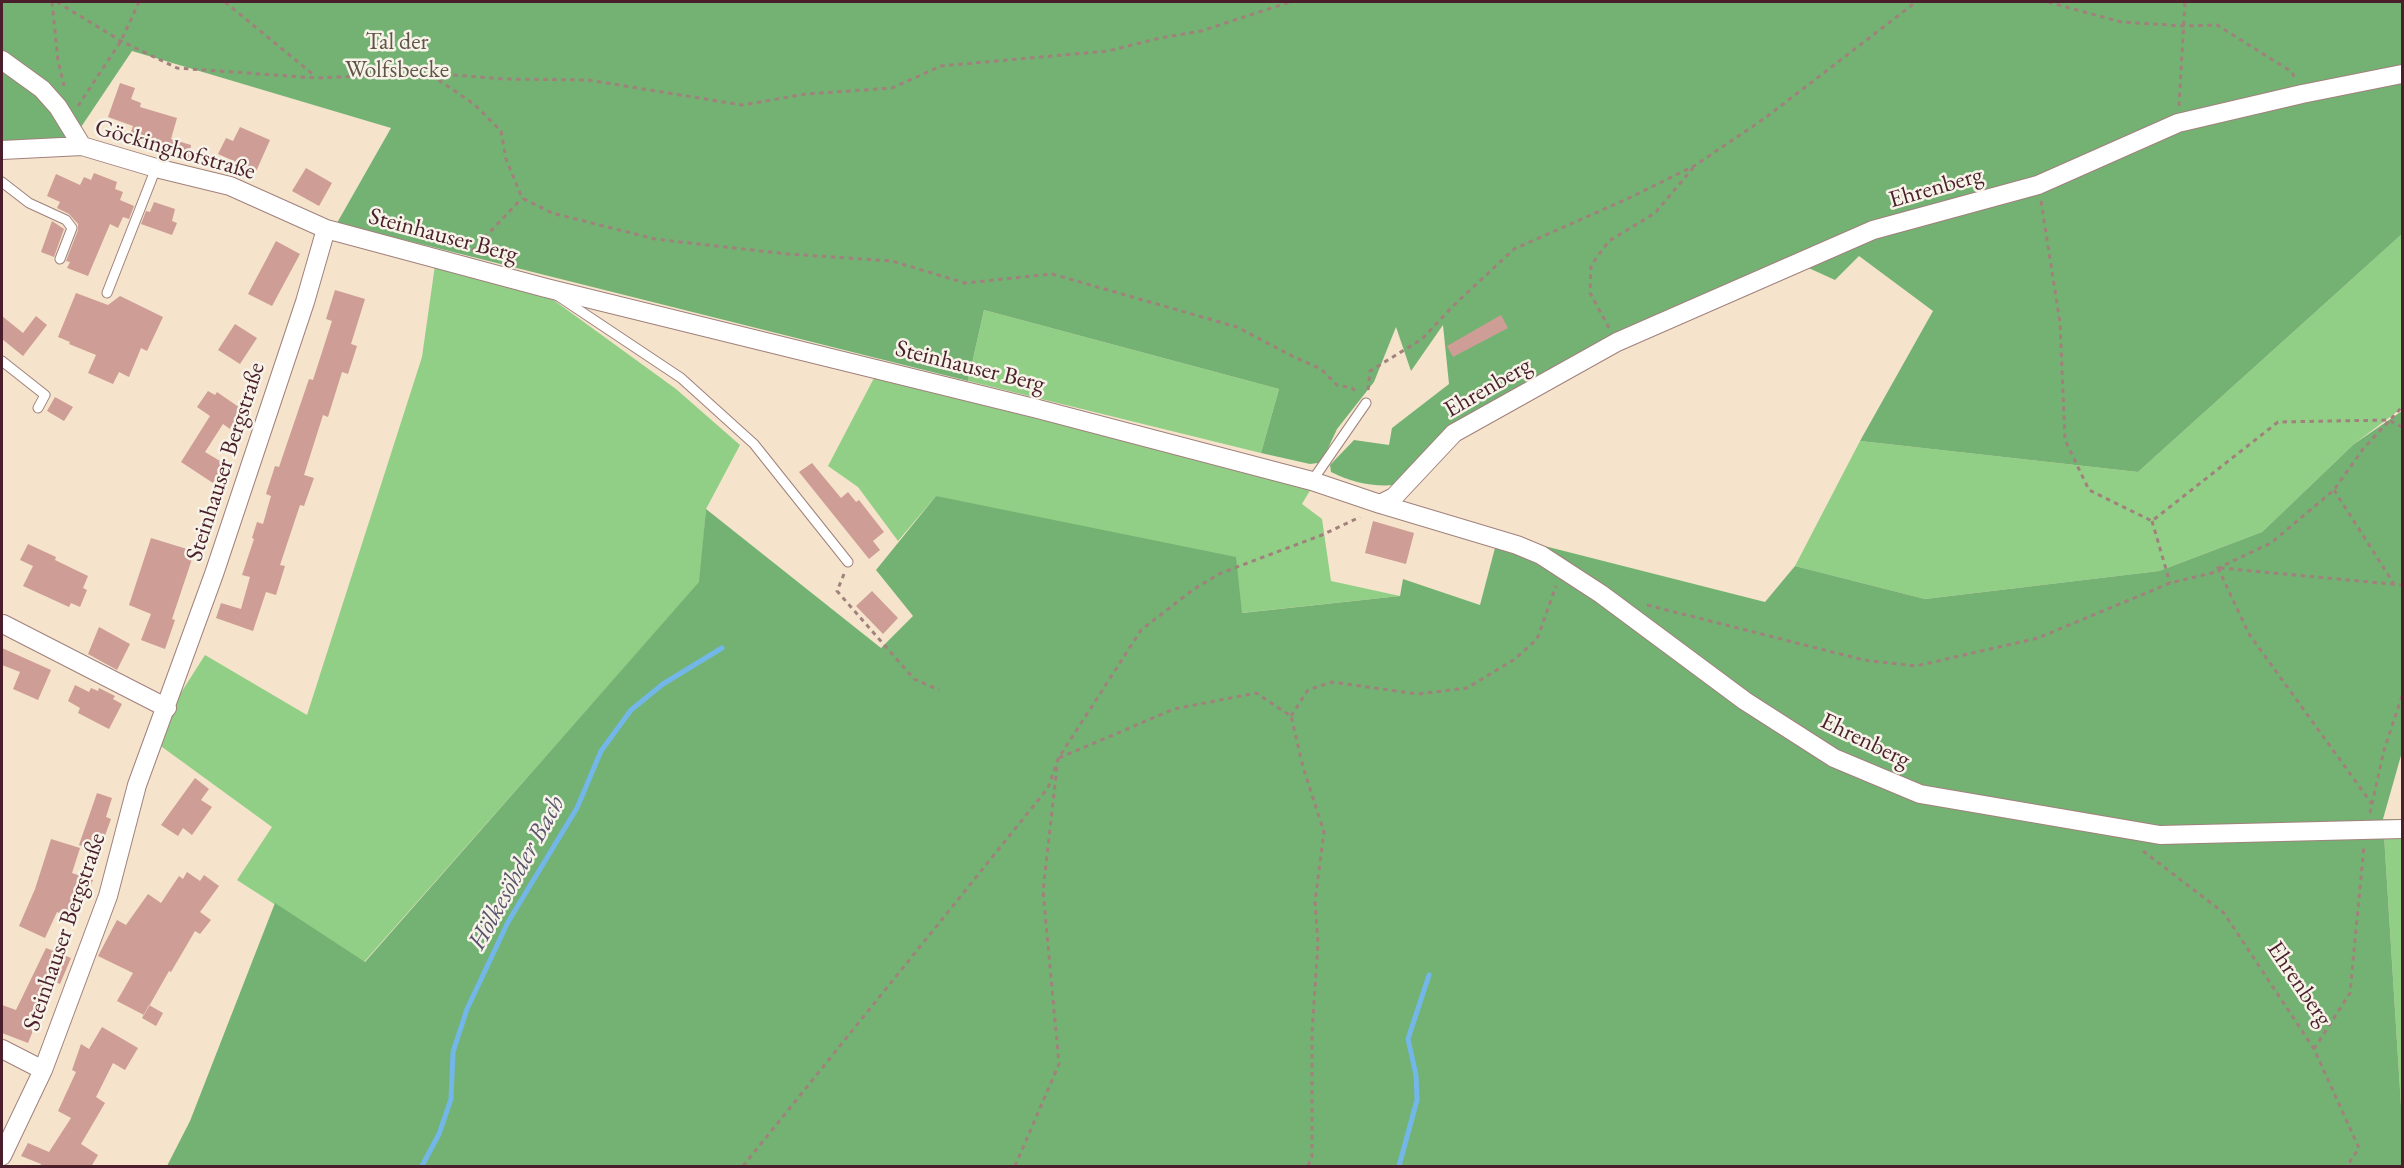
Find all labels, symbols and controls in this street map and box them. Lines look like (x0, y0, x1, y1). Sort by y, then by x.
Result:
park label: Tal der Wolfsbecke (345, 28, 449, 84)
street label: Göckinghofstraße (91, 113, 259, 187)
street label: Ehrenberg (1886, 161, 1986, 215)
street label: Steinhauser Berg (365, 202, 521, 270)
street label: Steinhauser Berg (892, 335, 1048, 399)
street label: Ehrenberg (1439, 351, 1537, 425)
street label: Steinhauser Bergstraße (180, 359, 272, 565)
street label: Ehrenberg (1815, 707, 1915, 775)
water label: Hölkesöhder Bach (462, 791, 572, 955)
street label: Steinhauser Bergstraße (18, 829, 112, 1035)
street label: Ehrenberg (2260, 936, 2338, 1032)

